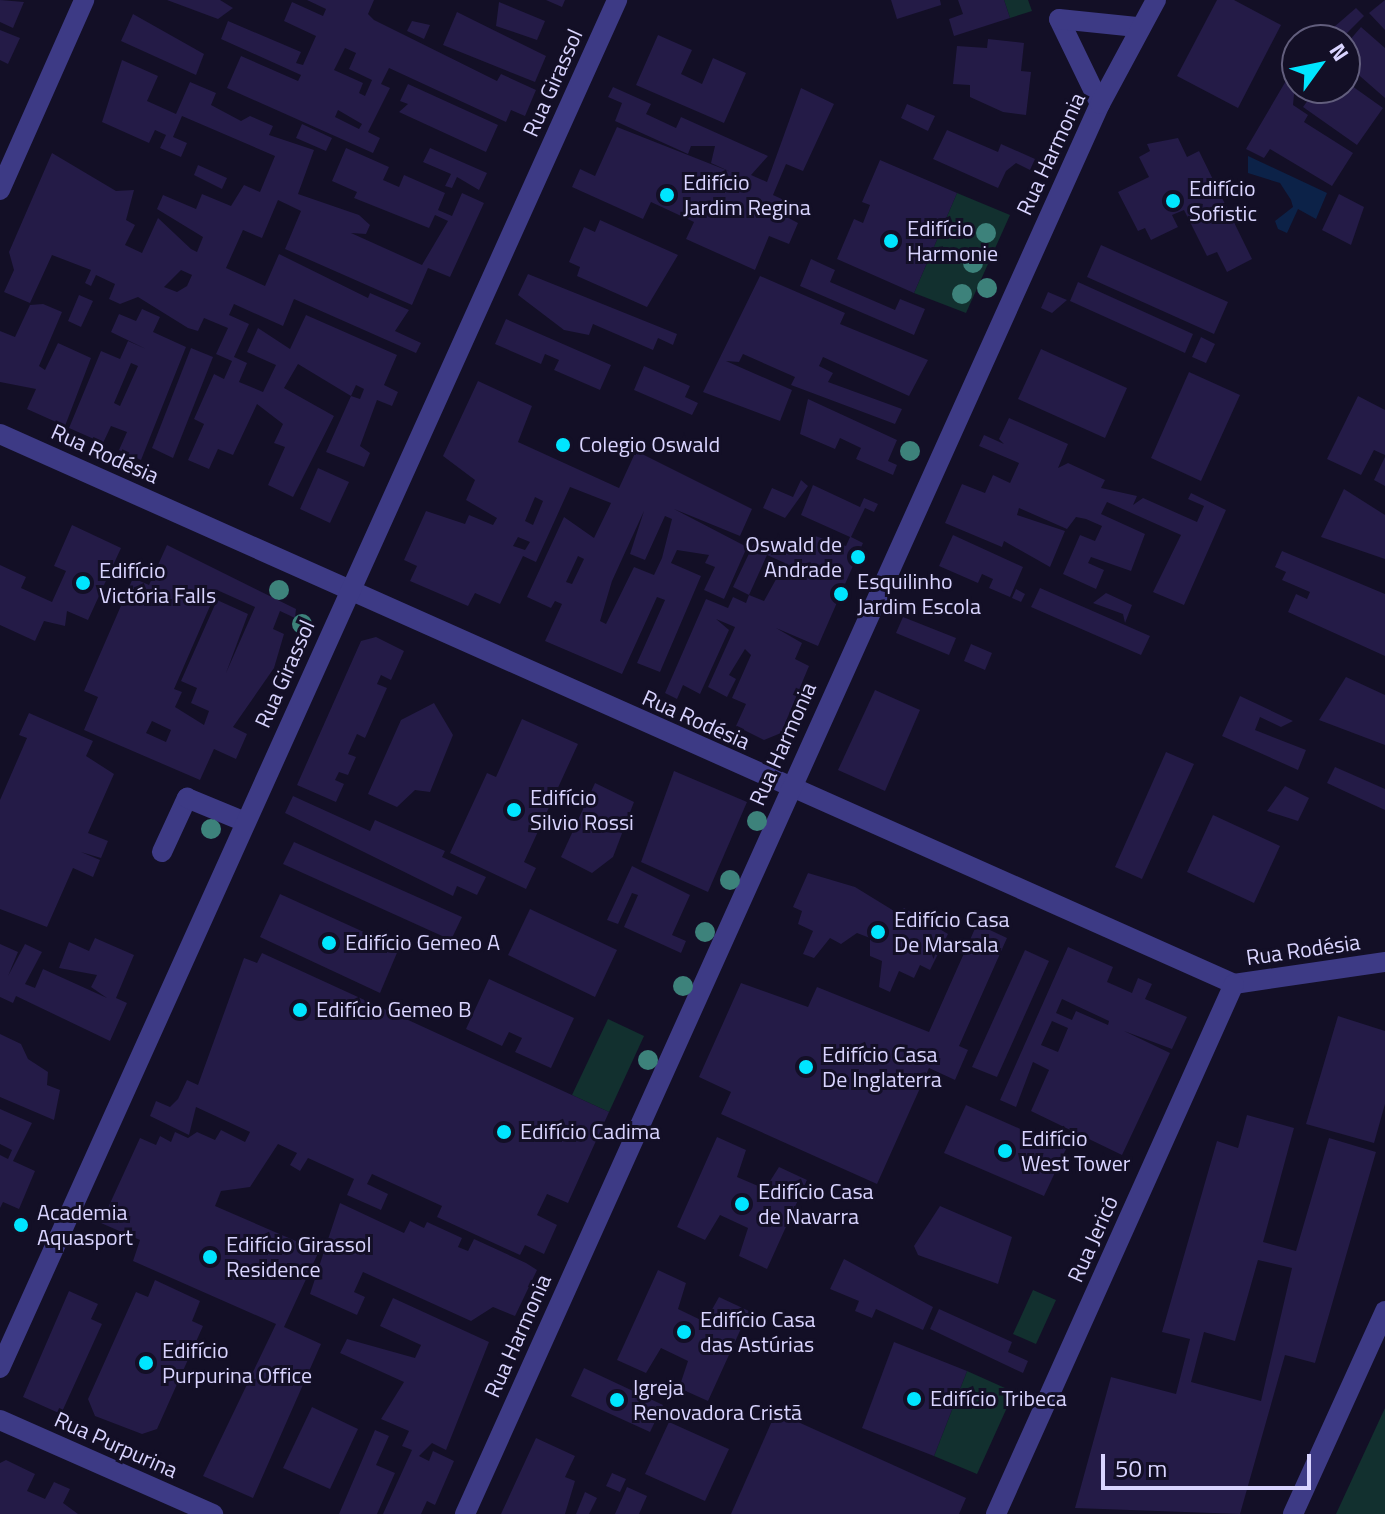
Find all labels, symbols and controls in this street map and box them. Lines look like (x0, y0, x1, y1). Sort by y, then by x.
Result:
north arrow (1281, 24, 1361, 104)
street label: Rua Girassol (518, 25, 588, 141)
text: N (1321, 36, 1358, 68)
street label: Rua Harmonia (1011, 89, 1091, 219)
place label: Edifício Jardim Regina (683, 169, 811, 220)
place label: Edifício Sofistic (1189, 175, 1257, 226)
marker: Edifício Jardim Regina (658, 186, 676, 204)
marker: Edifício Sofistic (1164, 192, 1182, 210)
place label: Edifício Harmonie (907, 215, 998, 266)
marker: Edifício Harmonie (882, 232, 900, 250)
street label: Rua Rodésia (47, 419, 163, 489)
place label: Colegio Oswald (579, 432, 720, 458)
marker: Colegio Oswald (554, 436, 572, 454)
place label: Oswald de Andrade (745, 531, 842, 582)
marker: Oswald de Andrade (849, 548, 867, 566)
place label: Edifício Victória Falls (99, 557, 216, 608)
place label: Esquilinho Jardim Escola (857, 568, 981, 620)
marker: Edifício Victória Falls (74, 574, 92, 592)
marker: Esquilinho Jardim Escola (832, 585, 850, 603)
street label: Rua Girassol (250, 616, 320, 732)
street label: Rua Harmonia (744, 678, 822, 810)
street label: Rua Rodésia (638, 685, 754, 755)
place label: Edifício Silvio Rossi (530, 784, 634, 836)
marker: Edifício Silvio Rossi (505, 801, 523, 819)
place label: Edifício Casa De Marsala (894, 906, 1010, 958)
marker: Edifício Casa De Marsala (869, 923, 887, 941)
street label: Rua Rodésia (1244, 929, 1362, 971)
place label: Edifício Gemeo A (345, 930, 500, 956)
marker: Edifício Gemeo A (320, 934, 338, 952)
place label: Edifício Gemeo B (316, 997, 472, 1023)
marker: Edifício Gemeo B (291, 1001, 309, 1019)
place label: Edifício Casa De Inglaterra (822, 1041, 942, 1092)
marker: Edifício Casa De Inglaterra (797, 1058, 815, 1076)
place label: Edifício Cadima (520, 1119, 660, 1145)
marker: Edifício Cadima (495, 1123, 513, 1141)
place label: Edifício West Tower (1021, 1125, 1130, 1176)
marker: Edifício West Tower (996, 1142, 1014, 1160)
place label: Edifício Casa de Navarra (758, 1178, 874, 1230)
street label: Rua Jericó (1062, 1192, 1124, 1286)
marker: Edifício Casa de Navarra (733, 1195, 751, 1213)
place label: Academia Aquasport (37, 1199, 133, 1250)
marker: Academia Aquasport (12, 1216, 30, 1234)
place label: Edifício Girassol Residence (226, 1231, 372, 1282)
marker: Edifício Girassol Residence (201, 1248, 219, 1266)
street label: Rua Harmonia (479, 1270, 557, 1402)
place label: Edifício Casa das Astúrias (700, 1306, 816, 1358)
marker: Edifício Casa das Astúrias (675, 1323, 693, 1341)
place label: Edifício Purpurina Office (162, 1337, 312, 1388)
marker: Edifício Purpurina Office (137, 1354, 155, 1372)
place label: Igreja Renovadora Cristã (633, 1374, 802, 1426)
place label: Edifício Tribeca (930, 1386, 1067, 1412)
marker: Edifício Tribeca (905, 1390, 923, 1408)
marker: Igreja Renovadora Cristã (608, 1391, 626, 1409)
street label: Rua Purpurina (50, 1406, 182, 1484)
scale bar (1105, 1438, 1315, 1488)
text: 50 m (1115, 1450, 1167, 1486)

